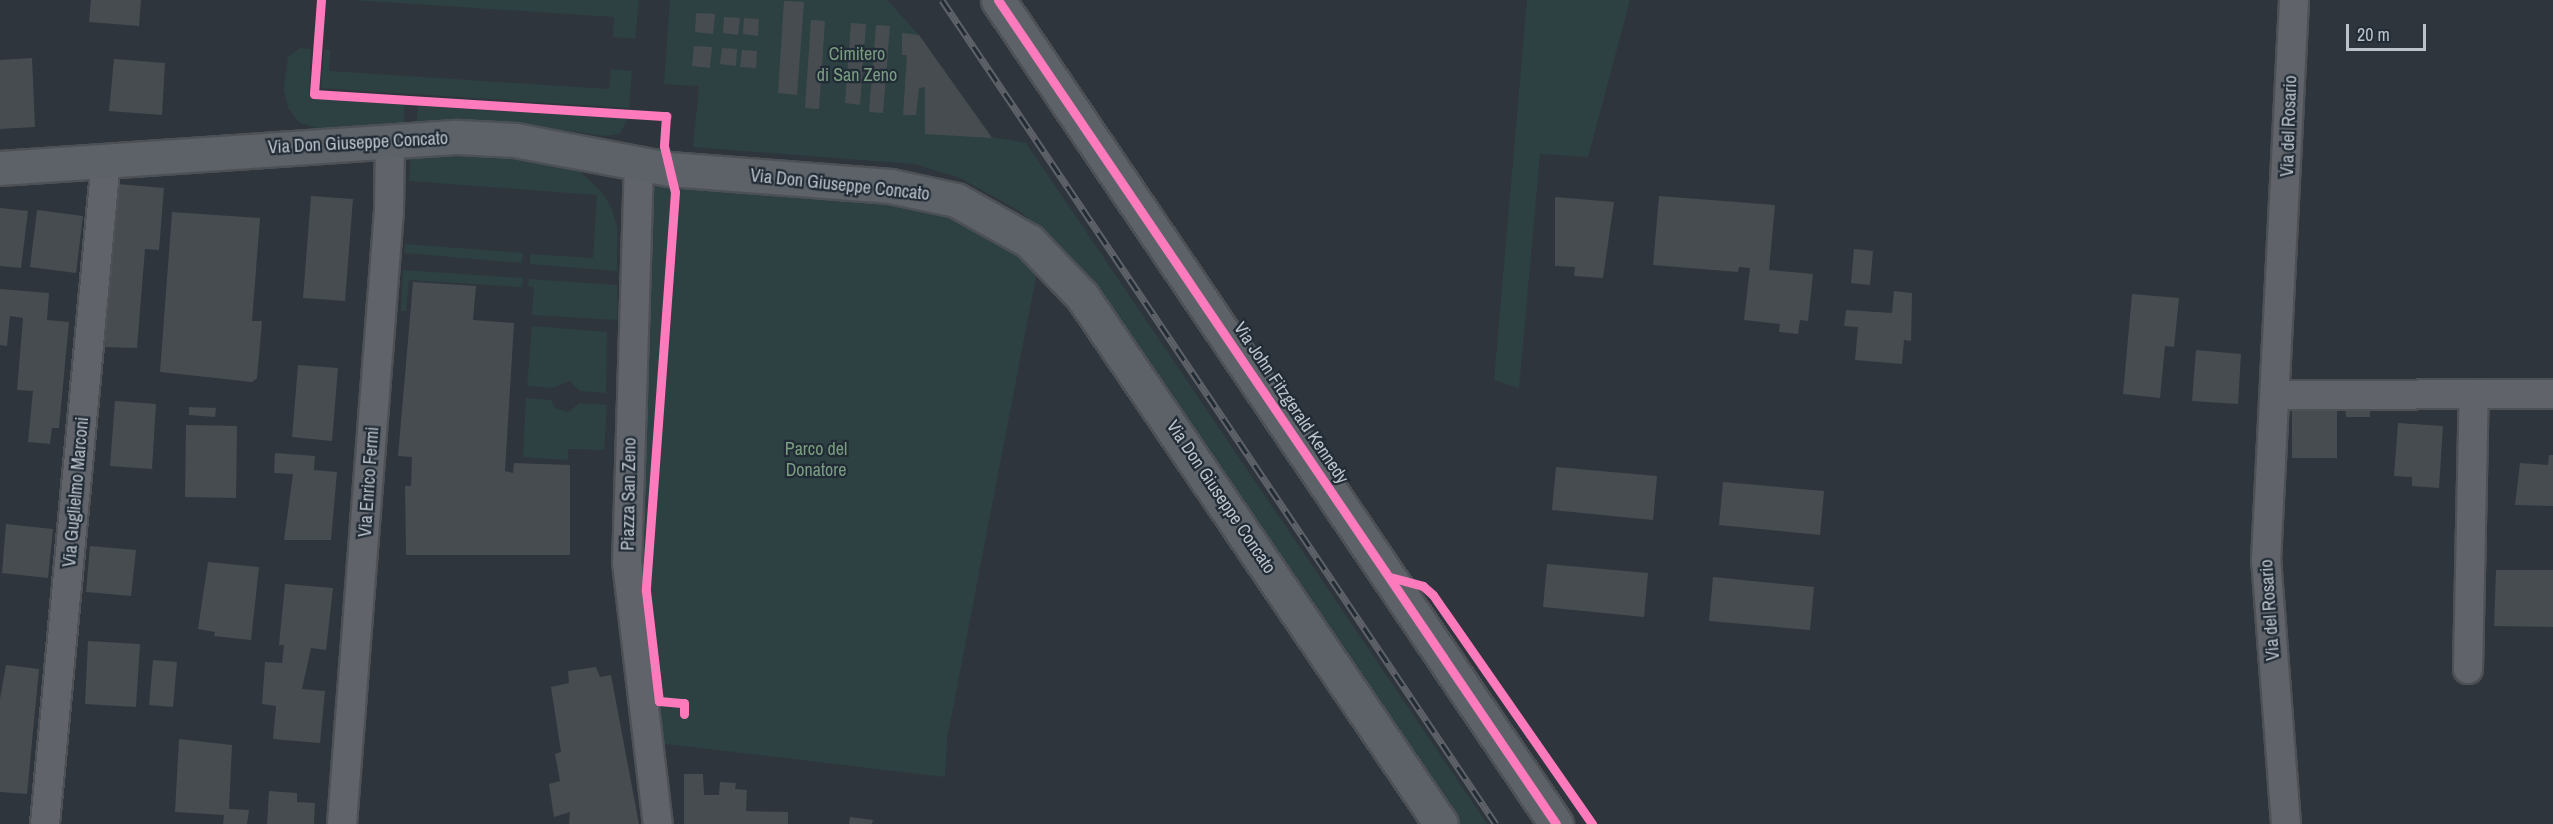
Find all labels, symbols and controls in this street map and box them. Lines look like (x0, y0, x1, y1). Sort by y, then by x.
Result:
scale bar (2349, 12, 2428, 50)
text: 20 m (2357, 22, 2390, 47)
park label: Cimitero di San Zeno (817, 44, 897, 86)
street label: Via del Rosario (2276, 75, 2302, 177)
street label: Via Don Giuseppe Concato (267, 127, 449, 159)
street label: Via Don Giuseppe Concato (749, 165, 931, 205)
street label: Via John Fitzgerald Kennedy (1229, 318, 1353, 488)
street label: Via Guglielmo Marconi (59, 416, 93, 568)
street label: Via Don Giuseppe Concato (1162, 416, 1280, 578)
street label: Via Enrico Fermi (354, 426, 384, 538)
street label: Piazza San Zeno (617, 437, 641, 551)
park label: Parco del Donatore (785, 439, 847, 482)
street label: Via del Rosario (2256, 559, 2284, 661)

